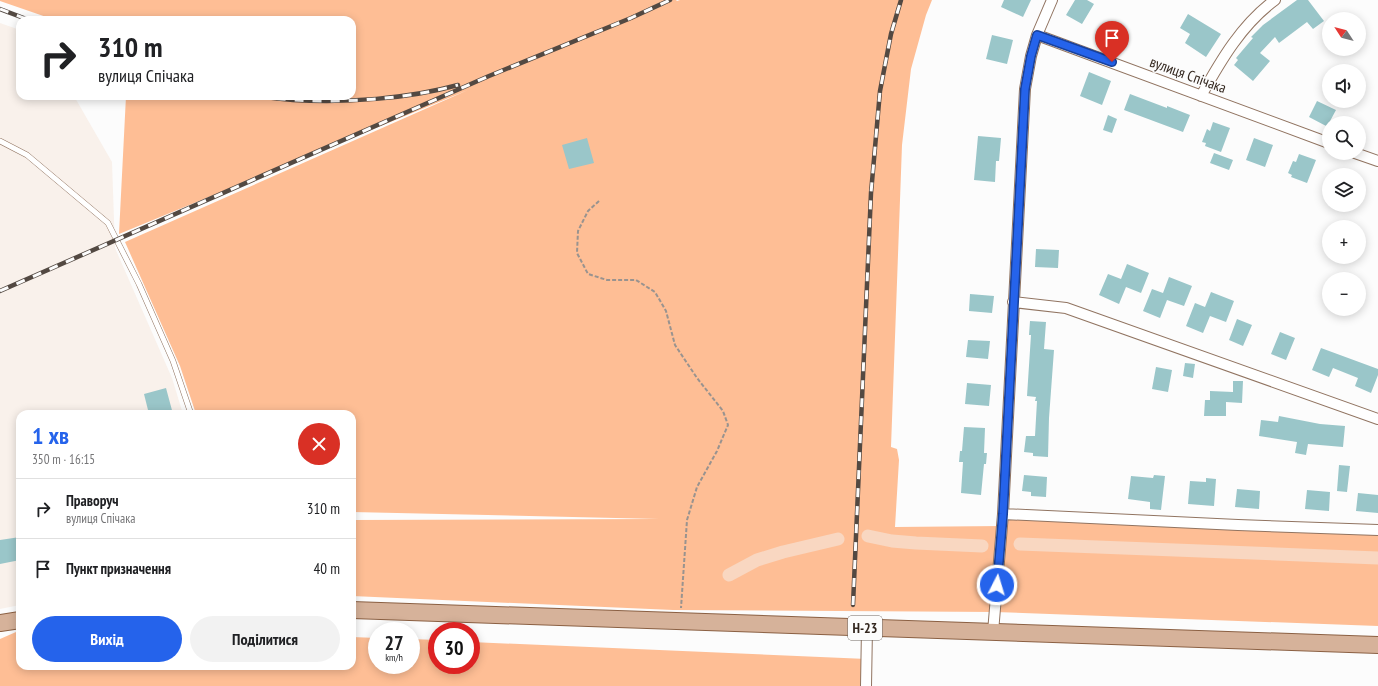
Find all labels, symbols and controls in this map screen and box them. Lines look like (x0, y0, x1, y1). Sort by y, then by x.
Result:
north arrow (1322, 12, 1366, 56)
map controls (1322, 12, 1366, 316)
pin (1095, 21, 1129, 62)
icon: arrive (1101, 27, 1123, 49)
text: 310 m (98, 28, 162, 65)
icon: right (32, 32, 84, 84)
street label: вулиця Спічака (1147, 52, 1229, 97)
text: вулиця Спічака (98, 64, 194, 87)
button: sound (1322, 64, 1366, 108)
button: search (1322, 116, 1366, 160)
button: layers (1322, 168, 1366, 212)
button: + (1322, 220, 1366, 264)
button: − (1322, 272, 1366, 316)
text: 1 хв (32, 420, 69, 451)
button: close (298, 423, 340, 465)
text: 350 m · 16:15 (32, 451, 95, 468)
text: Праворуч (66, 491, 119, 510)
icon: right (32, 498, 54, 520)
text: 310 m (307, 499, 340, 518)
text: вулиця Спічака (66, 510, 135, 527)
icon: arrive (32, 558, 54, 580)
text: Пункт призначення (66, 559, 171, 578)
text: 40 m (314, 559, 340, 578)
position arrow (976, 564, 1018, 606)
button: Вихід (32, 616, 182, 662)
button: Поділитися (190, 616, 340, 662)
road number: Н-23 (848, 616, 882, 640)
speed limit sign: 30 (428, 622, 480, 674)
text: 27 (384, 630, 404, 656)
text: km/h (385, 651, 403, 664)

